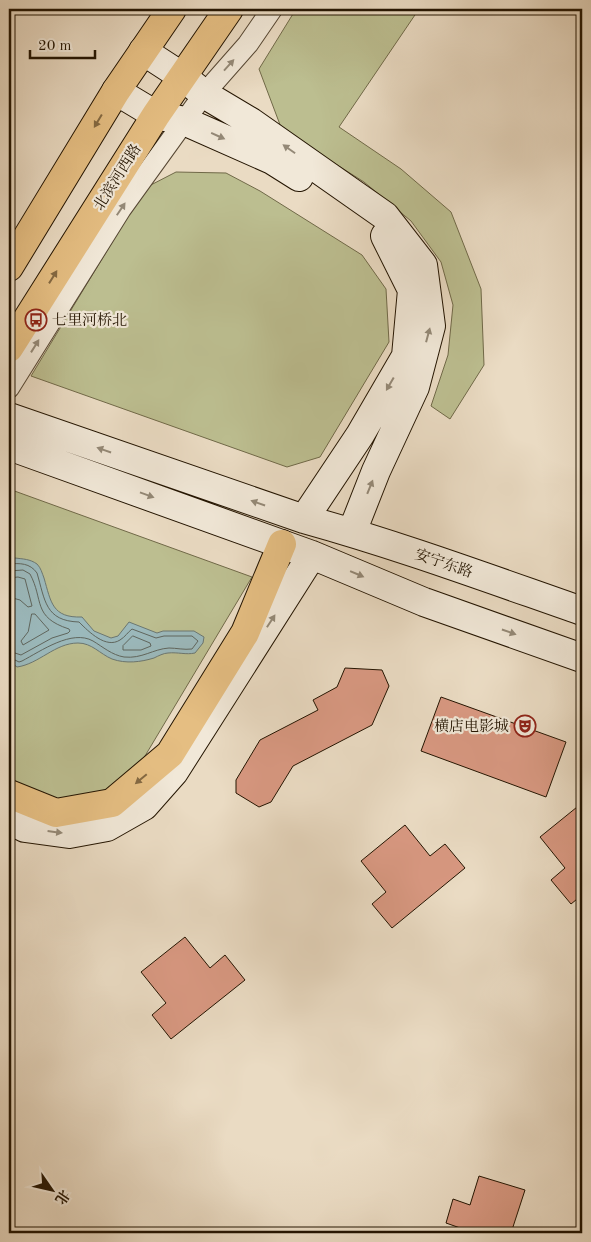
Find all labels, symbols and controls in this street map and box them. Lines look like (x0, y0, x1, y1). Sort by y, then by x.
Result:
scale bar (30, 28, 95, 60)
text: 20 m (38, 39, 72, 54)
one-way arrow (223, 59, 234, 71)
one-way arrow (93, 115, 102, 128)
one-way arrow (211, 132, 225, 140)
street label: 北滨河西路 (90, 141, 145, 214)
one-way arrow (282, 144, 296, 154)
one-way arrow (116, 202, 126, 216)
one-way arrow (49, 270, 58, 284)
bus stop icon: 七里河桥北 (24, 308, 48, 332)
place label: 七里河桥北 (52, 312, 127, 329)
one-way arrow (424, 328, 432, 343)
one-way arrow (30, 340, 39, 353)
one-way arrow (385, 377, 394, 390)
one-way arrow (97, 446, 112, 453)
one-way arrow (367, 480, 375, 494)
one-way arrow (140, 491, 155, 499)
one-way arrow (250, 499, 265, 507)
street label: 安宁东路 (413, 546, 475, 581)
one-way arrow (350, 571, 364, 579)
one-way arrow (266, 614, 275, 627)
one-way arrow (502, 628, 517, 636)
theatre icon: 横店电影城 (513, 714, 537, 738)
place label: 横店电影城 (434, 718, 509, 735)
one-way arrow (135, 773, 148, 784)
one-way arrow (48, 828, 64, 836)
north arrow (28, 1164, 78, 1214)
text: 北 (52, 1187, 72, 1207)

